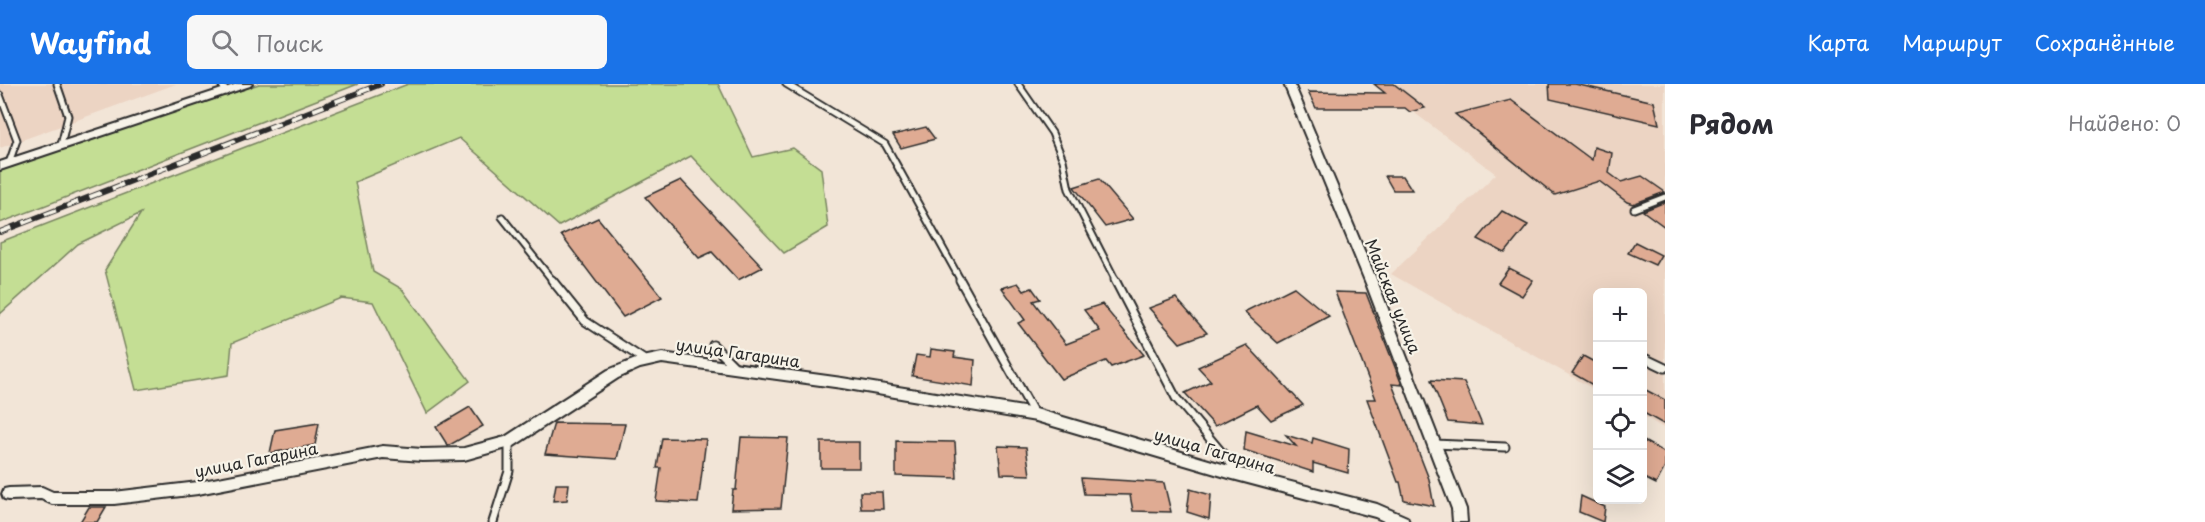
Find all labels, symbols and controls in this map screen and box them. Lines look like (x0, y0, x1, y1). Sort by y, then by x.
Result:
search box (187, 15, 607, 69)
text: Wayfind (30, 21, 151, 64)
icon: search (208, 26, 241, 59)
text: Поиск (256, 26, 323, 59)
text: Карта (1808, 26, 1869, 58)
text: Маршрут (1902, 26, 2002, 58)
text: Сохранённые (2035, 26, 2175, 58)
text: Рядом (1689, 104, 1774, 143)
text: Найдено: 0 (2068, 108, 2181, 138)
street label: Майская улица (1360, 235, 1428, 357)
map controls (1593, 288, 1647, 504)
button: + (1593, 288, 1647, 342)
street label: улица Гагарина (674, 331, 802, 373)
button: − (1593, 342, 1647, 396)
button: locate (1593, 396, 1647, 450)
street label: улица Гагарина (1152, 421, 1278, 479)
street label: улица Гагарина (192, 435, 320, 483)
button: layers (1593, 450, 1647, 504)

